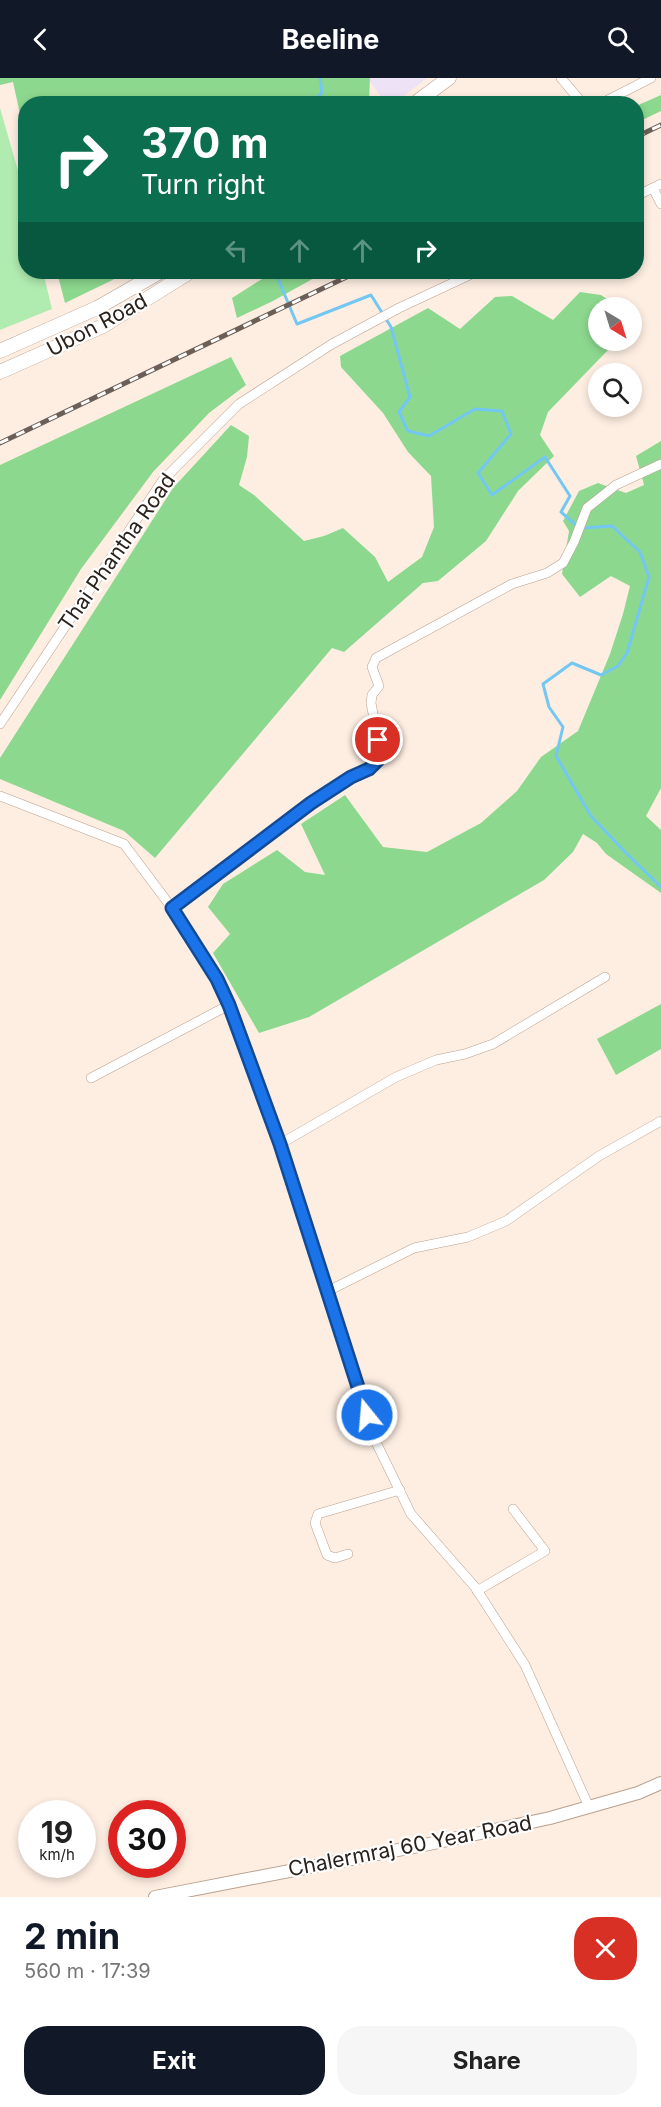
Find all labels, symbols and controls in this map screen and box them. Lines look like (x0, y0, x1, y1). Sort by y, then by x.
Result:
icon: back (24, 23, 57, 56)
text: Beeline (282, 23, 379, 56)
icon: search (604, 23, 637, 56)
text: 370 m (141, 117, 268, 168)
icon: right (42, 120, 120, 198)
text: Turn right (141, 168, 265, 201)
icon: left (220, 234, 253, 267)
icon: ahead (283, 234, 316, 267)
icon: ahead (346, 234, 379, 267)
icon: right (409, 234, 442, 267)
street label: Ubon Road (42, 288, 151, 361)
north arrow (588, 297, 642, 351)
map controls (588, 297, 642, 417)
button: search (588, 363, 642, 417)
street label: Thai Phantha Road (53, 468, 180, 635)
pin (352, 714, 403, 765)
icon: arrive (361, 723, 394, 756)
position arrow (335, 1383, 399, 1447)
speed limit sign: 30 (108, 1800, 186, 1878)
street label: Chalermraj 60 Year Road (286, 1810, 534, 1881)
text: 19 (41, 1814, 73, 1850)
text: km/h (39, 1845, 75, 1864)
text: 2 min (24, 1914, 120, 1958)
button: close (574, 1917, 637, 1980)
text: 560 m · 17:39 (24, 1959, 151, 1983)
button: Exit (24, 2026, 325, 2095)
button: Share (337, 2026, 637, 2095)

